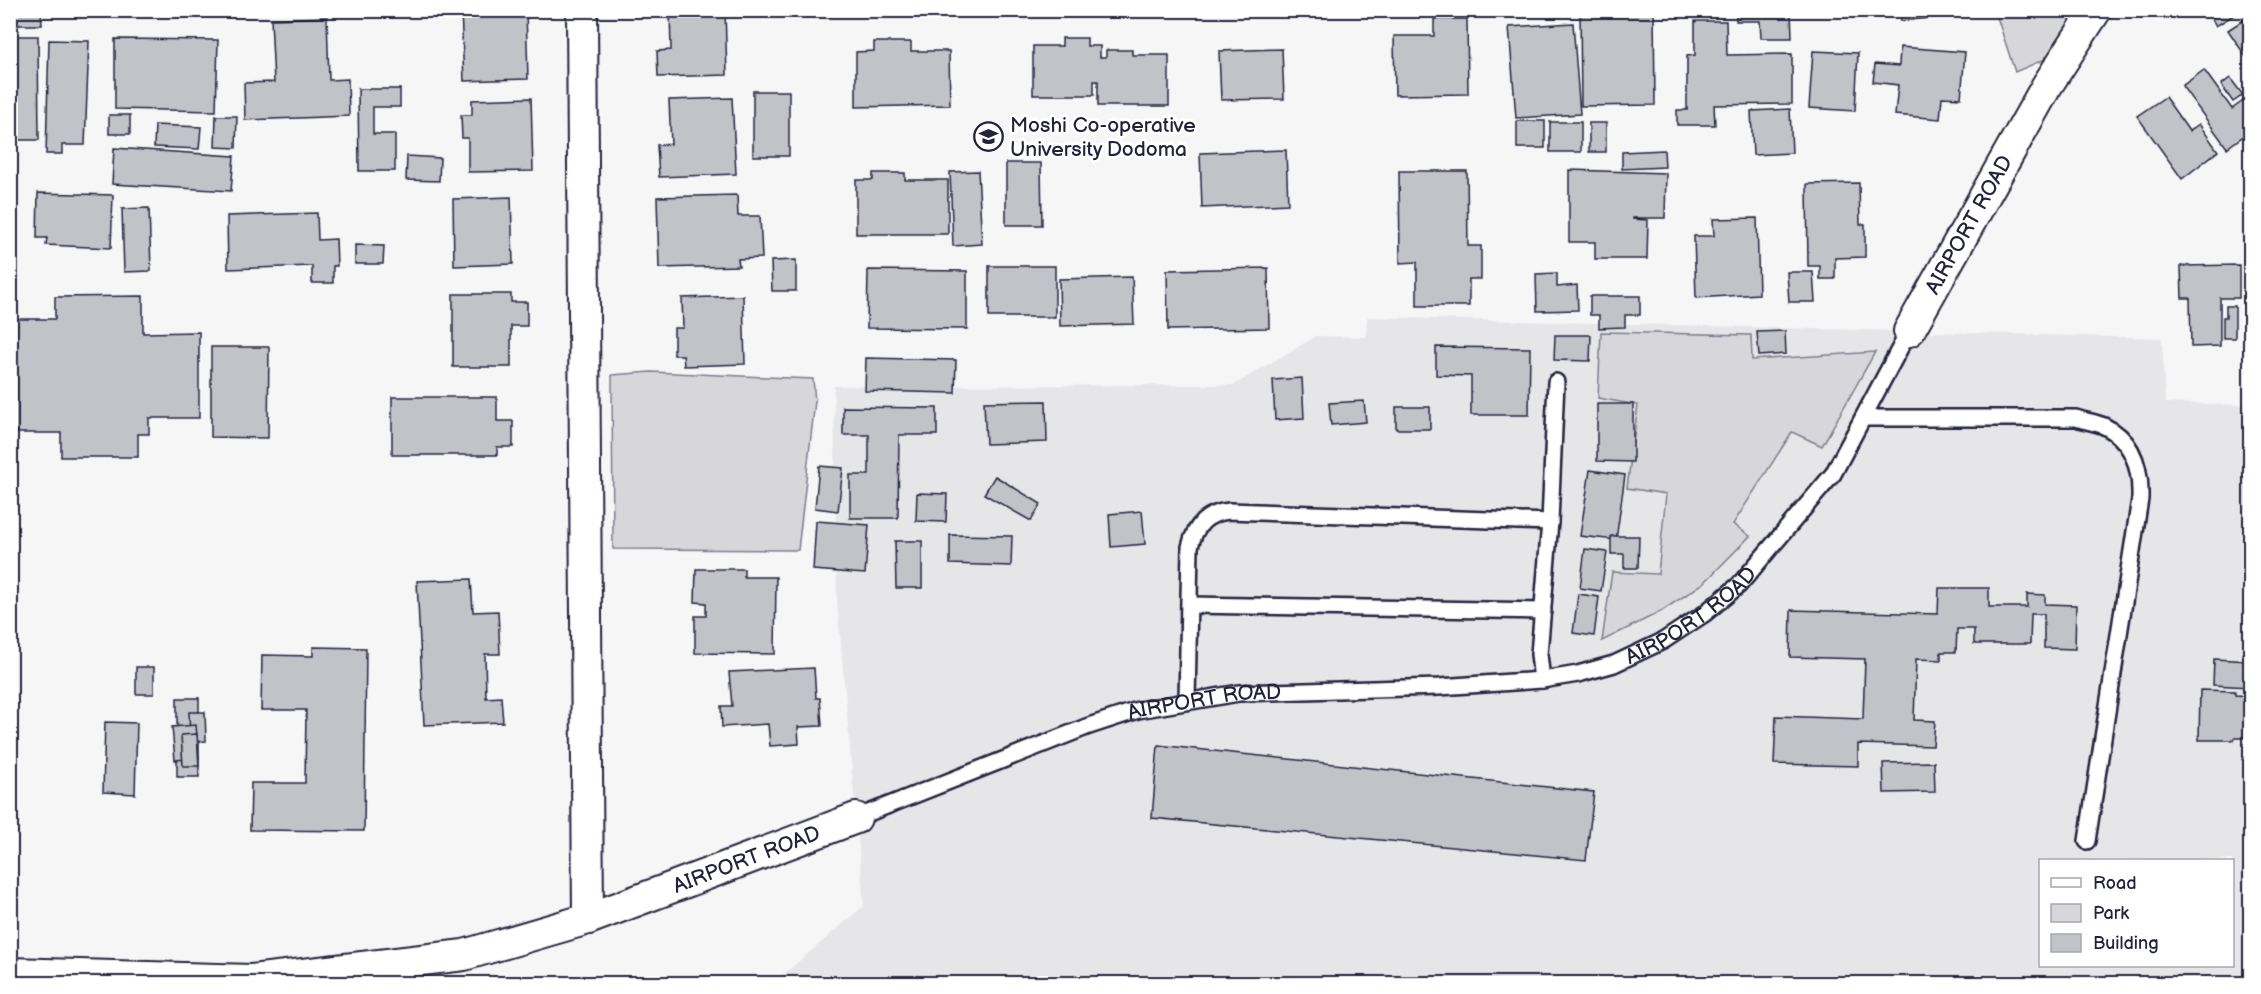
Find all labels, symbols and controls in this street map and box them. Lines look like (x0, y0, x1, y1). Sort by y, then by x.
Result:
place label: Moshi Co-operative University Dodoma (1010, 113, 1196, 162)
school or university icon: Moshi Co-operative University Dodoma (973, 121, 1005, 153)
street label: AIRPORT ROAD (1920, 151, 2018, 299)
street label: AIRPORT ROAD (1621, 562, 1762, 670)
street label: AIRPORT ROAD (1124, 680, 1282, 726)
street label: AIRPORT ROAD (670, 821, 824, 899)
legend (2039, 859, 2234, 967)
text: Road (2093, 873, 2137, 894)
text: Park (2093, 903, 2129, 924)
text: Building (2093, 933, 2159, 954)

